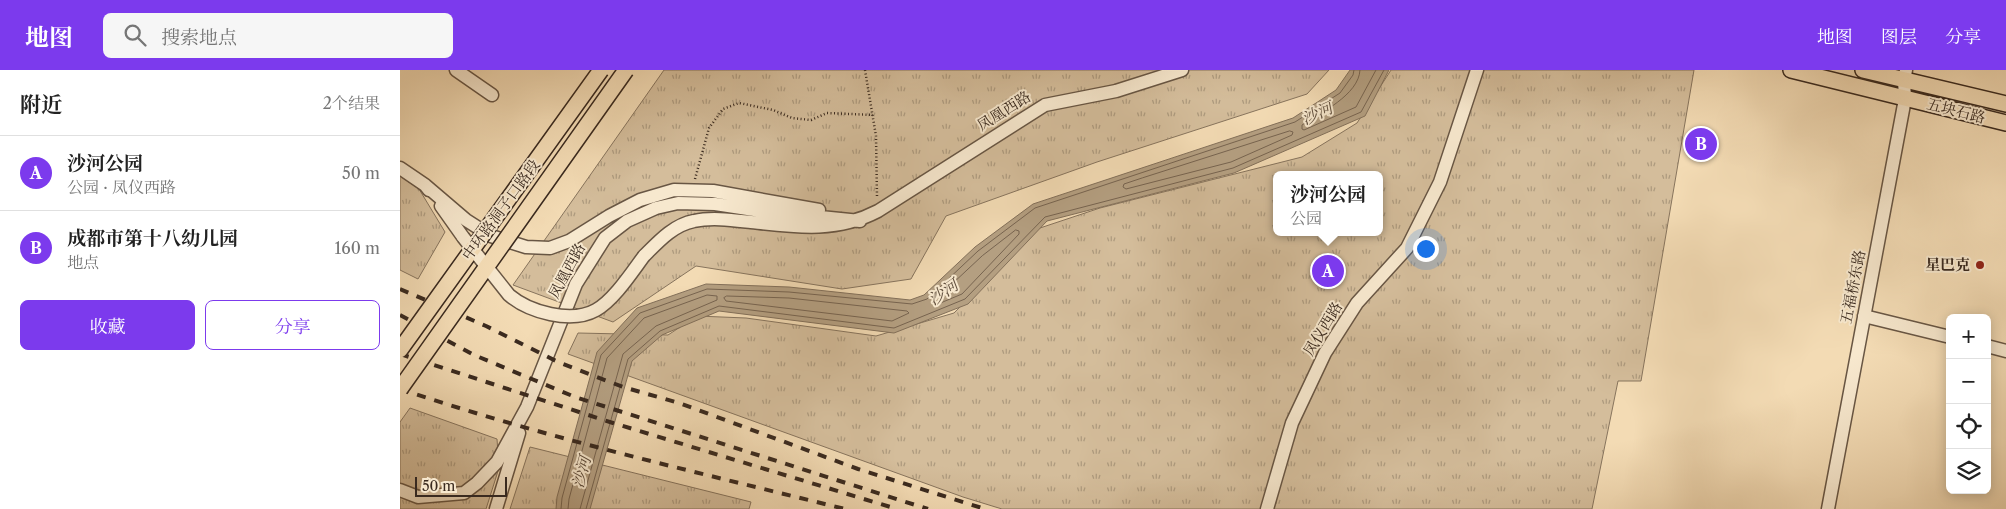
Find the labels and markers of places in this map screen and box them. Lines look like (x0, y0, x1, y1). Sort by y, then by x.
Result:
pin: B (1685, 125, 1717, 163)
pin: A (1312, 252, 1344, 290)
place label: 星巴克 (1925, 255, 1970, 274)
marker: 星巴克 (1974, 259, 1986, 271)

